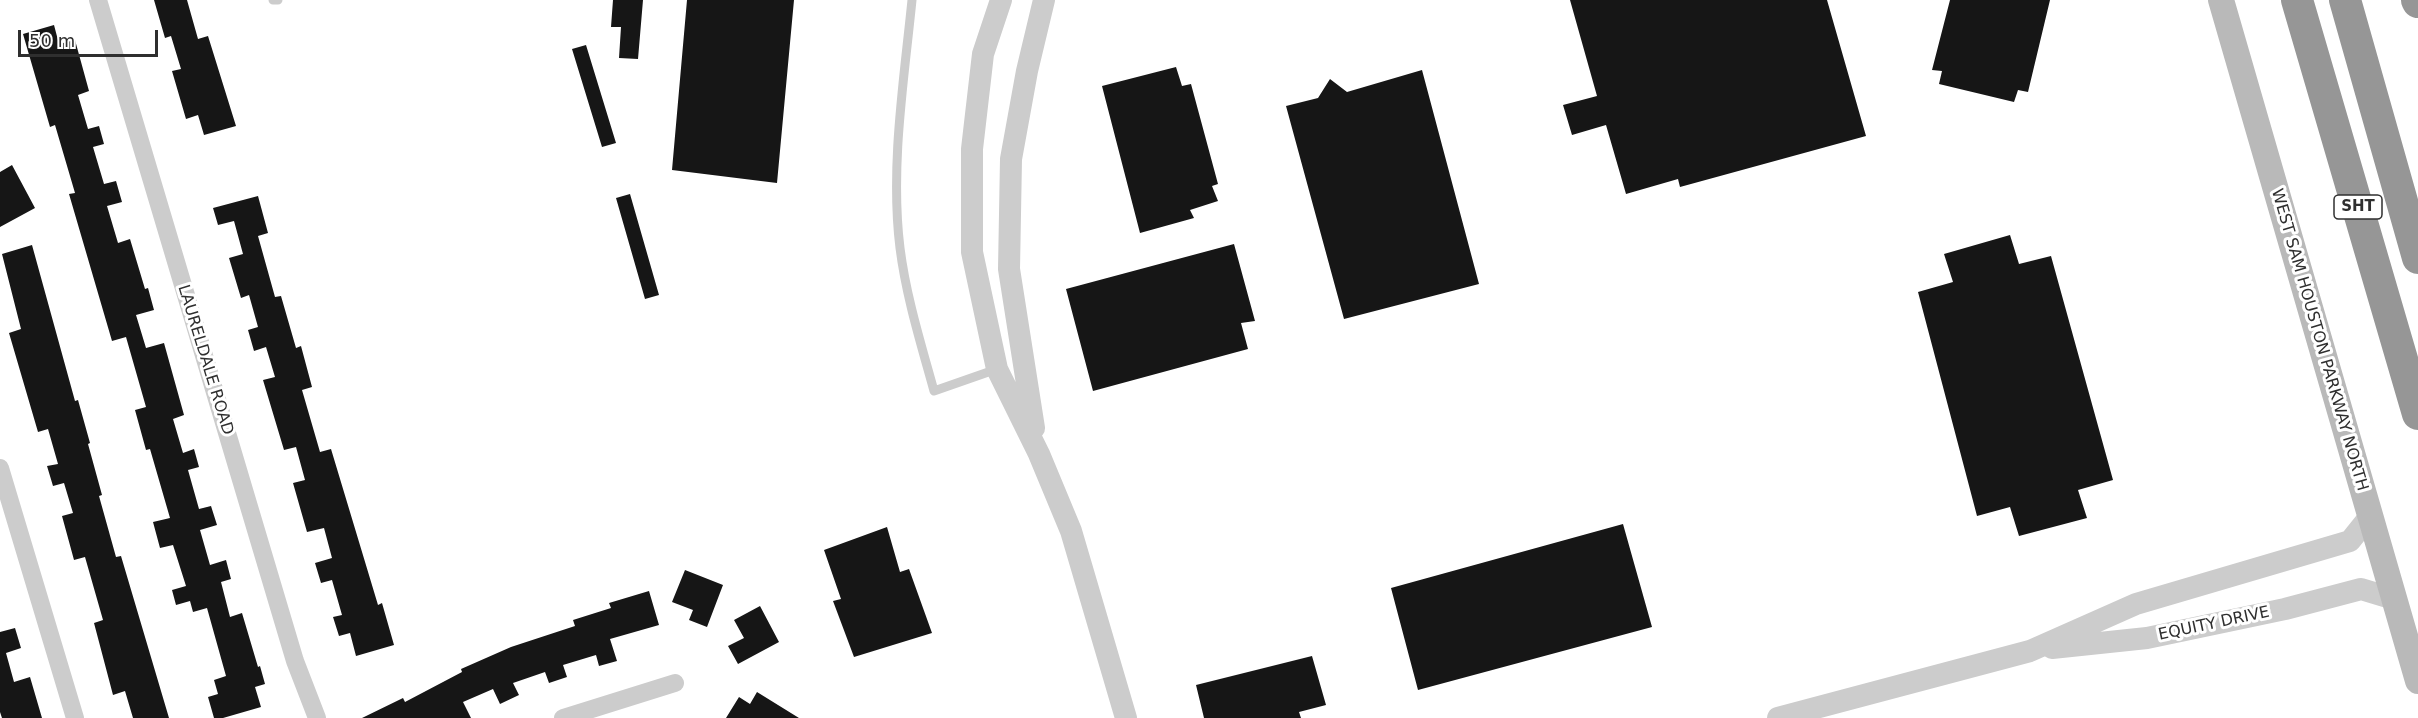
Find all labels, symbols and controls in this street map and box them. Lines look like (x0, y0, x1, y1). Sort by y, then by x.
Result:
scale bar (21, 18, 160, 56)
text: 50 m (29, 30, 75, 51)
street label: WEST SAM HOUSTON PARKWAY NORTH (2267, 187, 2371, 493)
road number: SHT (2334, 195, 2382, 219)
street label: LAURELDALE ROAD (173, 283, 237, 437)
street label: EQUITY DRIVE (2157, 603, 2271, 645)

